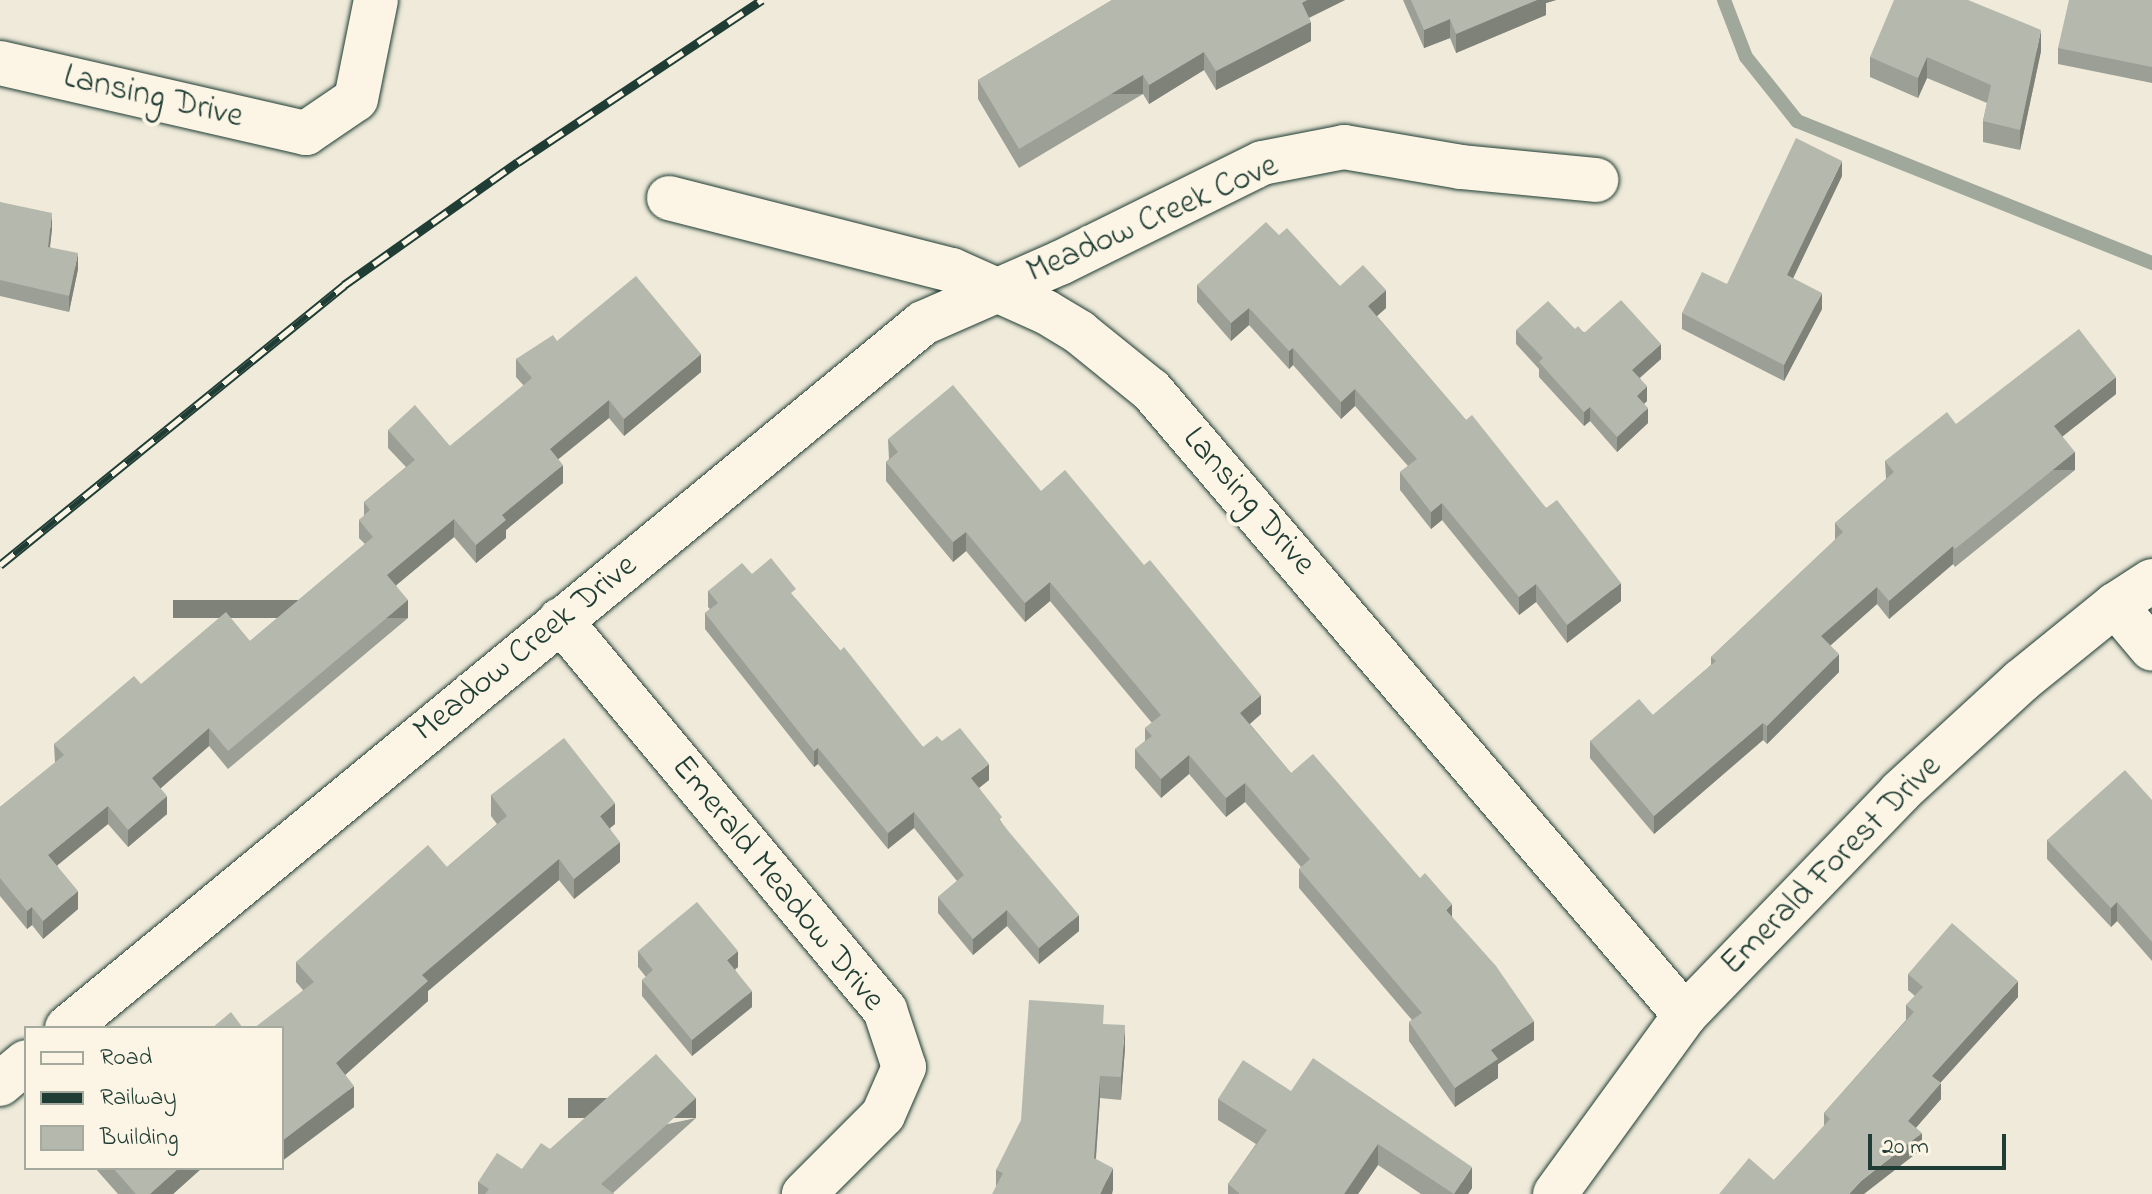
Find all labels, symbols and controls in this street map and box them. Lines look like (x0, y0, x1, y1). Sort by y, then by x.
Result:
street label: Lansing Drive (59, 58, 247, 138)
street label: Meadow Creek Cove (1021, 146, 1285, 294)
street label: Lansing Drive (1173, 420, 1323, 584)
street label: Meadow Creek Drive (406, 546, 646, 752)
street label: Emerald Forest Drive (1713, 747, 1951, 985)
street label: Emerald Meadow Drive (661, 748, 893, 1020)
legend (24, 1026, 284, 1170)
text: Road (100, 1041, 152, 1076)
text: Railway (100, 1081, 177, 1116)
scale bar (1872, 1118, 2010, 1168)
text: Building (100, 1121, 179, 1156)
text: 20 m (1882, 1130, 1929, 1165)

